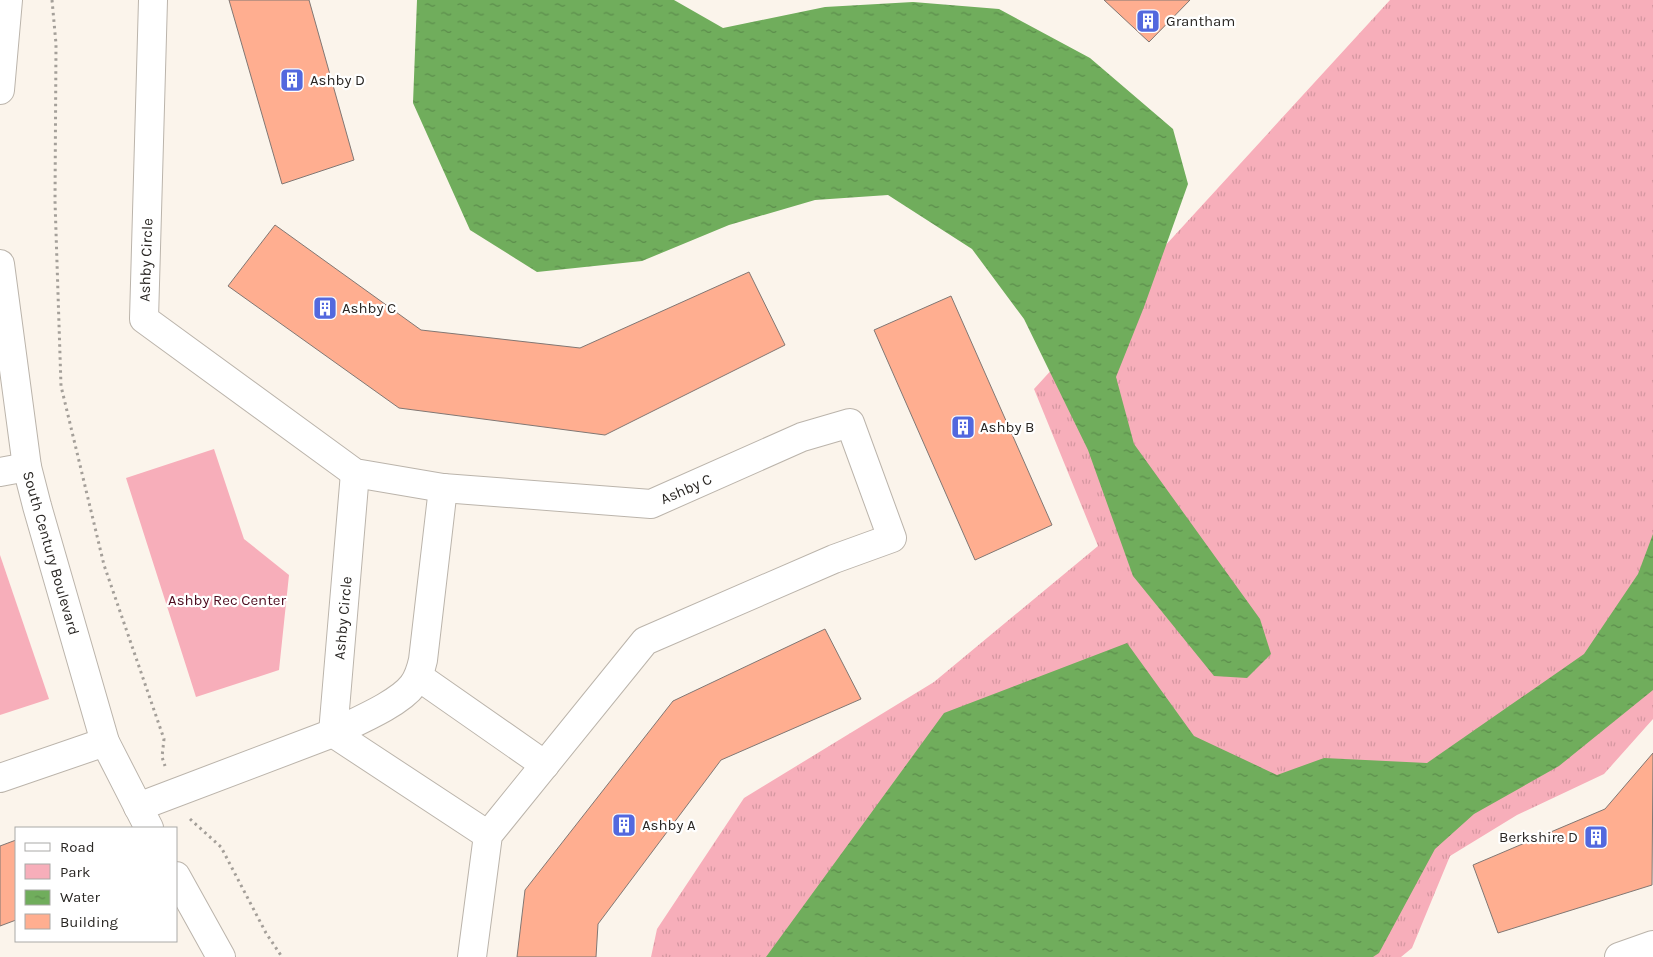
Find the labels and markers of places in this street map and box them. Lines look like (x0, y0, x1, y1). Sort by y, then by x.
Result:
building icon: Grantham (1135, 8, 1161, 34)
place label: Grantham (1166, 12, 1235, 30)
building icon: Ashby D (279, 67, 305, 93)
place label: Ashby D (310, 71, 365, 89)
building icon: Ashby C (312, 295, 338, 321)
place label: Ashby C (342, 299, 396, 317)
building icon: Ashby B (950, 414, 976, 440)
place label: Ashby B (980, 418, 1034, 436)
building icon: Ashby A (611, 812, 637, 838)
place label: Ashby A (642, 816, 696, 834)
building icon: Berkshire D (1583, 824, 1609, 850)
place label: Berkshire D (1499, 828, 1578, 846)

